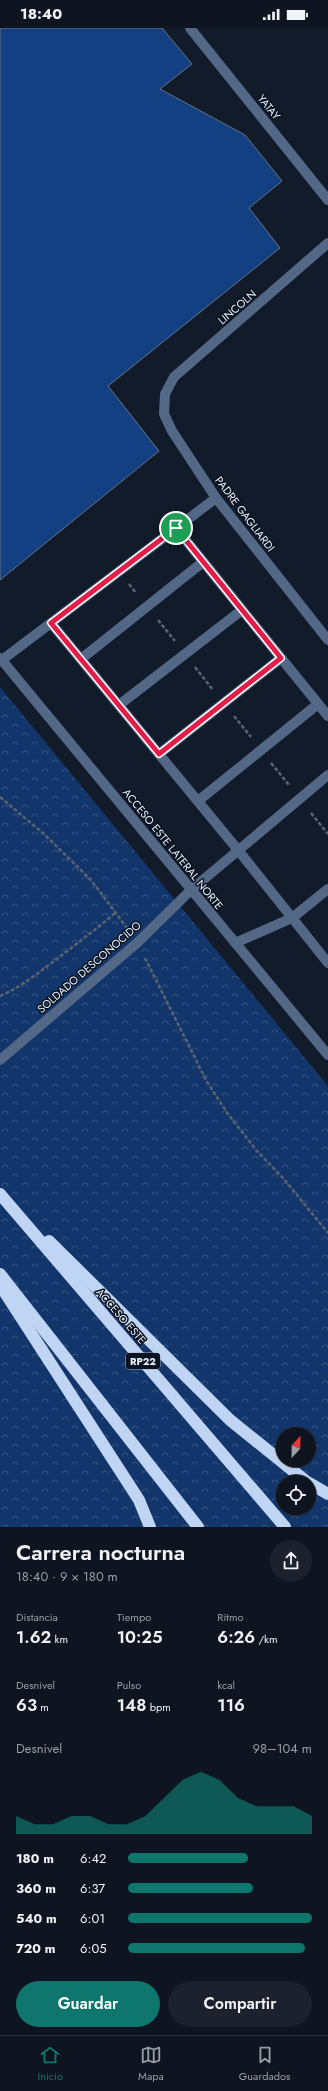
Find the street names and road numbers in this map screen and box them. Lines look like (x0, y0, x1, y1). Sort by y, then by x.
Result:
street label: YATAY (254, 91, 285, 124)
street label: LINCOLN (214, 286, 260, 328)
street label: PADRE GAGLIARDI (211, 473, 279, 555)
street label: ACCESO ESTE LATERAL NORTE (119, 785, 227, 913)
street label: SOLDADO DESCONOCIDO (34, 917, 145, 1017)
street label: ACCESO ESTE (92, 1285, 150, 1347)
road number: RP22 (126, 1353, 160, 1369)

